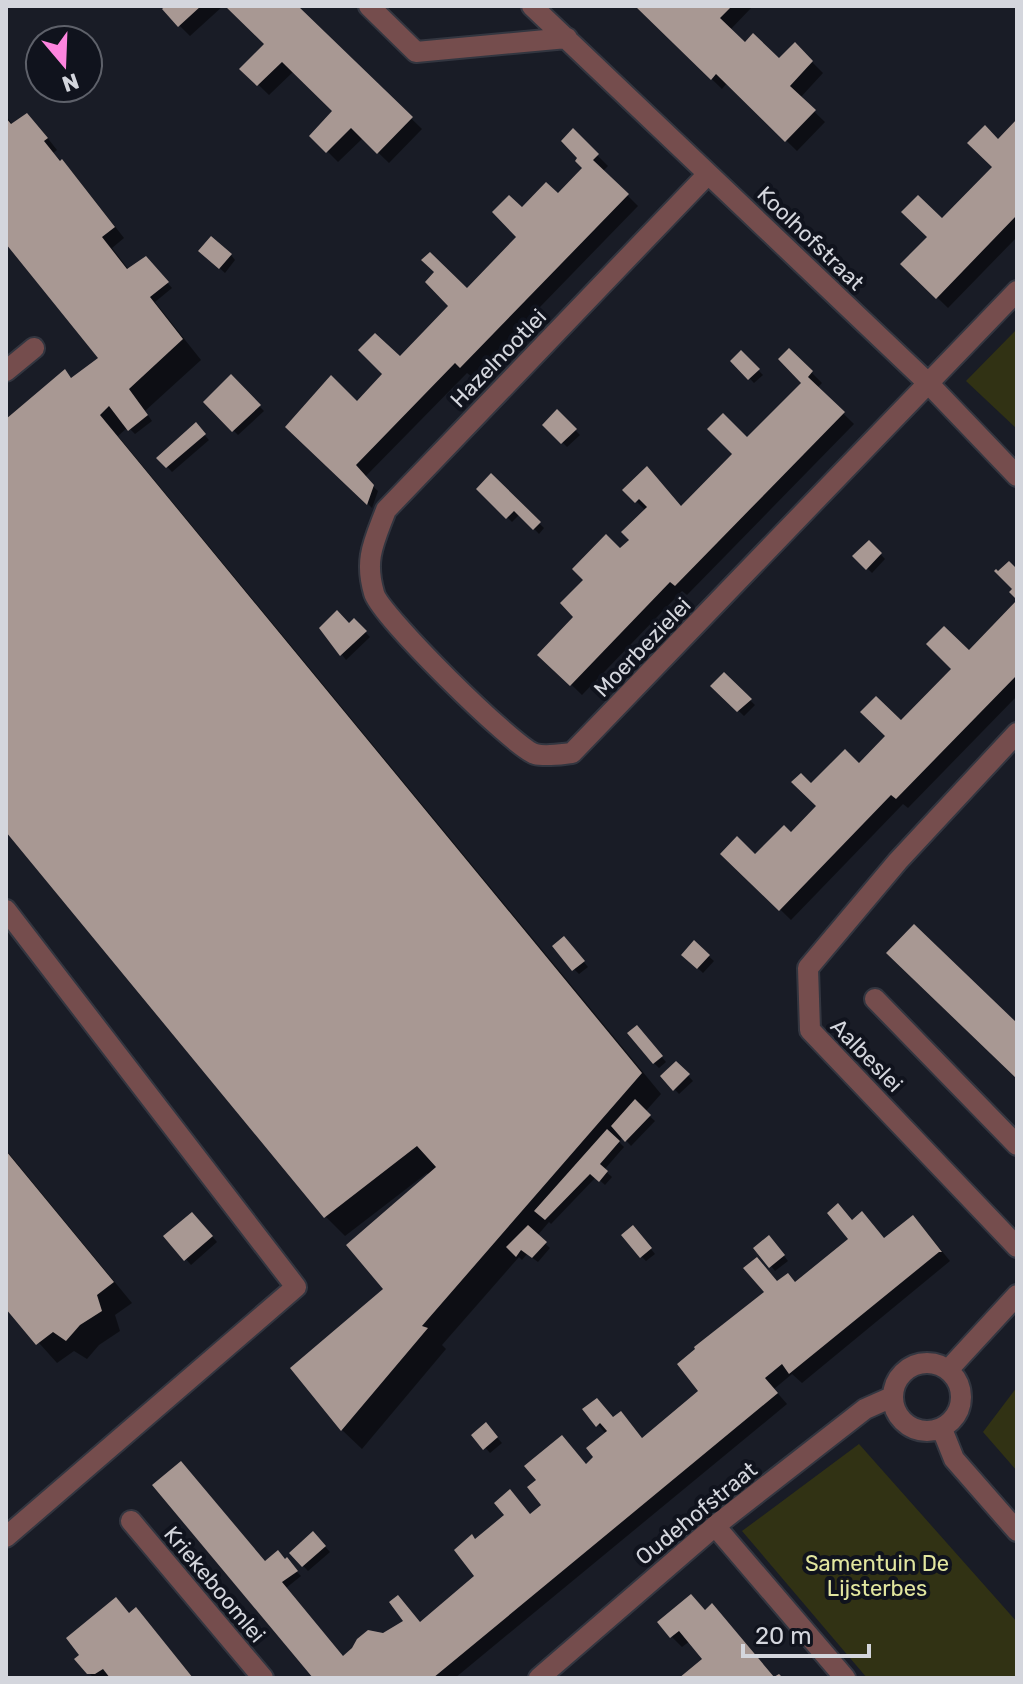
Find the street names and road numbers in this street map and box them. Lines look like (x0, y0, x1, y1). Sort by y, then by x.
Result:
street label: Koolhofstraat (752, 181, 870, 296)
street label: Hazelnootlei (445, 303, 552, 413)
street label: Moerbezielei (588, 592, 697, 703)
street label: Aalbeslei (825, 1013, 908, 1098)
street label: Oudehofstraat (630, 1456, 763, 1571)
street label: Kriekeboomlei (158, 1521, 271, 1648)

